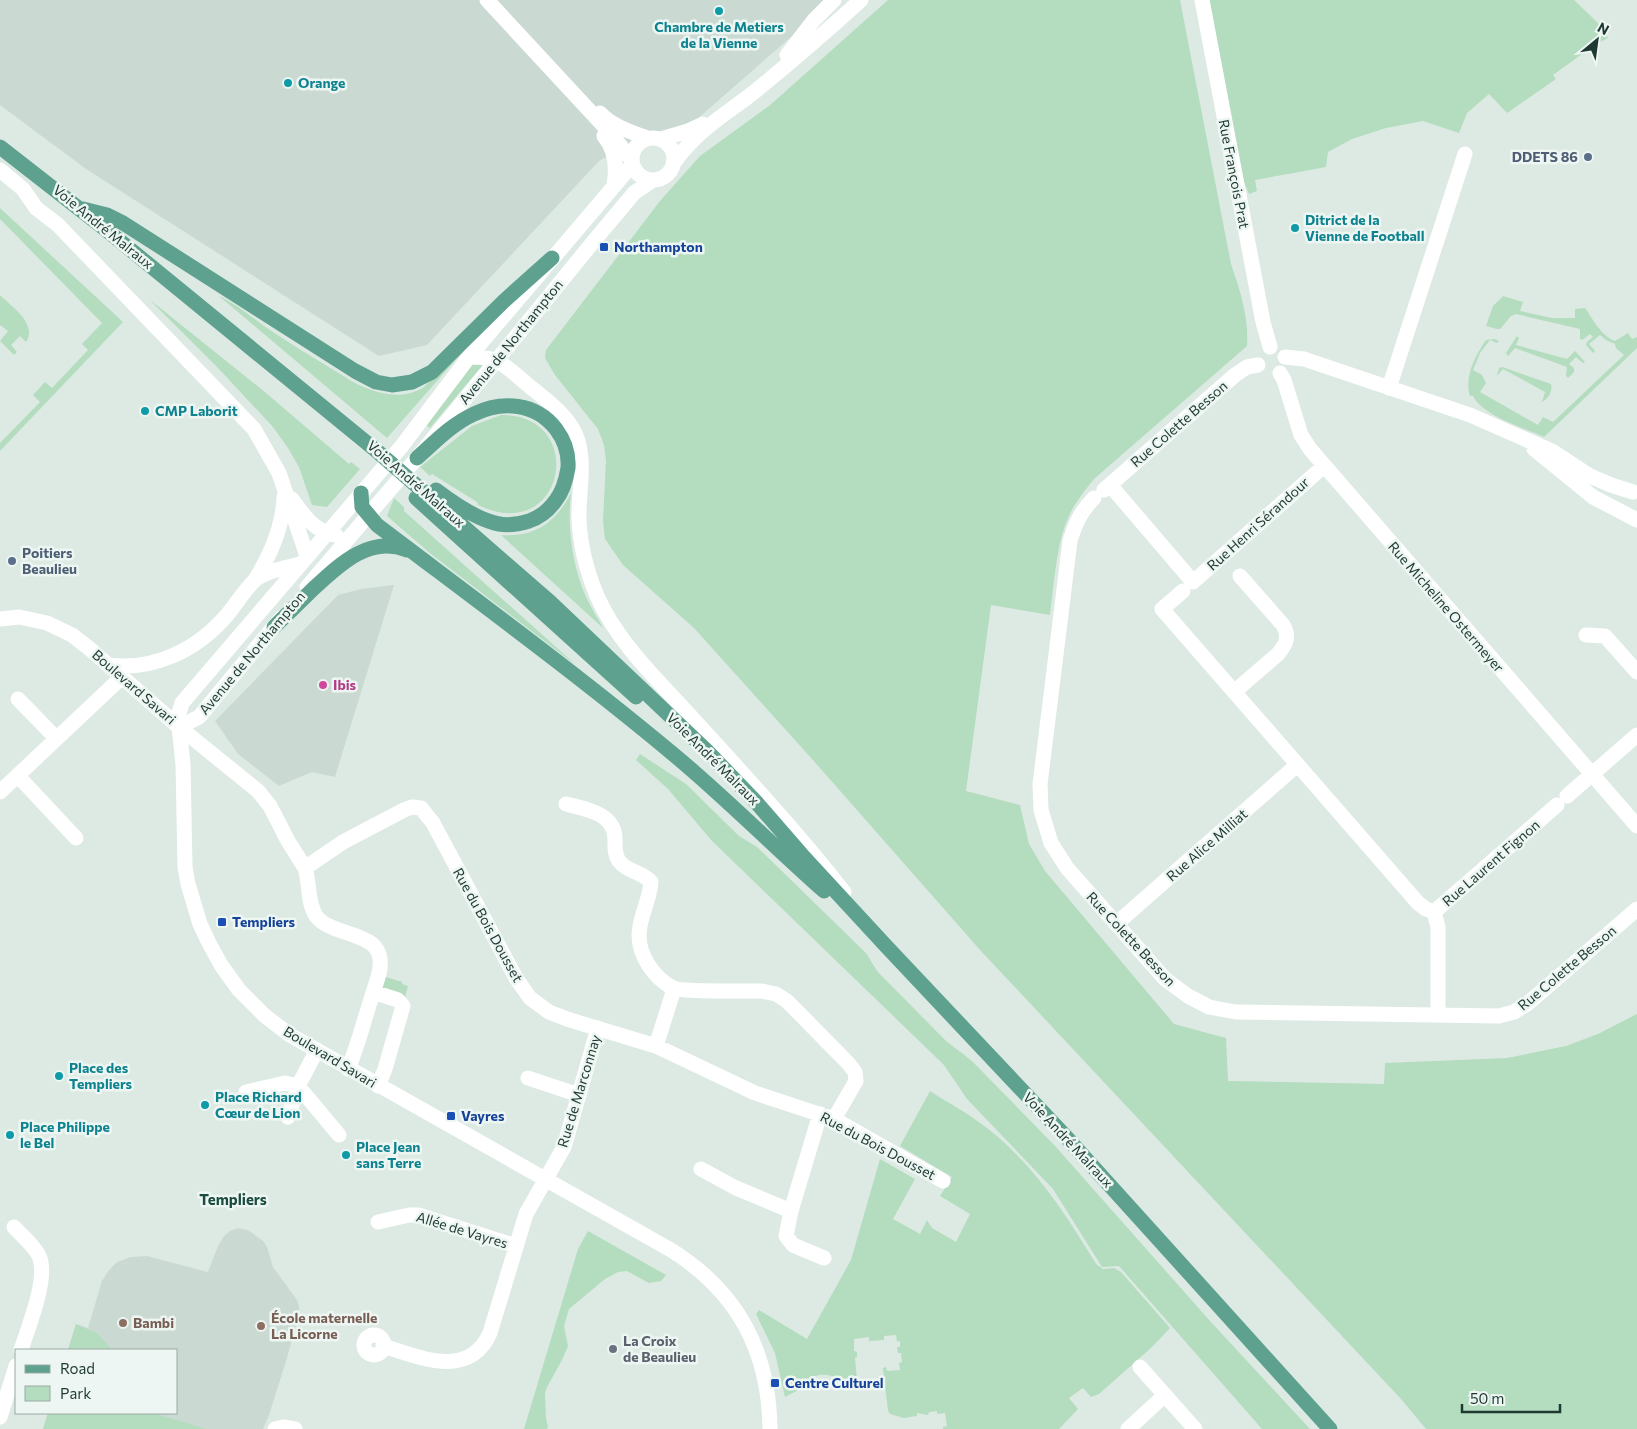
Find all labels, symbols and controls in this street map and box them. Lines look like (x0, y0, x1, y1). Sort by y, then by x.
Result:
marker: Chambre de Metiers de la Vienne (713, 5, 725, 17)
north arrow (1572, 15, 1622, 65)
place label: Chambre de Metiers de la Vienne (654, 18, 784, 51)
text: N (1595, 18, 1612, 38)
place label: Orange (298, 74, 345, 91)
marker: Orange (282, 77, 294, 89)
street label: Rue François Prat (1216, 118, 1253, 230)
place label: DDETS 86 (1512, 148, 1578, 165)
marker: DDETS 86 (1582, 151, 1594, 163)
street label: Voie André Malraux (50, 181, 157, 273)
place label: Ditrict de la Vienne de Football (1305, 211, 1425, 244)
marker: Ditrict de la Vienne de Football (1289, 222, 1301, 234)
place label: Northampton (614, 238, 703, 255)
marker: Northampton (598, 241, 610, 253)
street label: Avenue de Northampton (455, 276, 566, 407)
street label: Rue Colette Besson (1127, 377, 1231, 470)
place label: CMP Laborit (155, 402, 238, 419)
marker: CMP Laborit (139, 405, 151, 417)
street label: Voie André Malraux (364, 437, 469, 531)
street label: Rue Henri Sérandour (1203, 473, 1312, 574)
street label: Rue Micheline Ostermeyer (1385, 538, 1508, 676)
place label: Poitiers Beaulieu (22, 544, 77, 577)
marker: Poitiers Beaulieu (6, 555, 18, 567)
street label: Avenue de Northampton (195, 588, 308, 718)
street label: Boulevard Savari (89, 646, 180, 728)
place label: Ibis (333, 676, 357, 693)
marker: Ibis (317, 679, 329, 691)
street label: Voie André Malraux (663, 709, 764, 809)
street label: Rue Alice Milliat (1163, 805, 1251, 884)
street label: Rue Laurent Fignon (1439, 816, 1543, 909)
street label: Rue du Bois Dousset (450, 865, 527, 985)
street label: Rue Colette Besson (1083, 888, 1180, 989)
place label: Templiers (232, 913, 296, 930)
marker: Templiers (216, 916, 228, 928)
street label: Rue Colette Besson (1514, 922, 1619, 1014)
street label: Boulevard Savari (281, 1022, 380, 1091)
street label: Rue de Marconnay (553, 1032, 604, 1149)
place label: Place des Templiers (69, 1059, 133, 1092)
marker: Place des Templiers (53, 1070, 65, 1082)
place label: Place Richard Cœur de Lion (215, 1088, 302, 1121)
street label: Voie André Malraux (1020, 1089, 1117, 1191)
marker: Place Richard Cœur de Lion (199, 1099, 211, 1111)
place label: Vayres (461, 1107, 505, 1124)
street label: Rue du Bois Dousset (818, 1108, 939, 1183)
marker: Vayres (445, 1110, 457, 1122)
place label: Place Philippe le Bel (20, 1118, 110, 1151)
marker: Place Philippe le Bel (4, 1129, 16, 1141)
place label: Place Jean sans Terre (356, 1138, 421, 1171)
marker: Place Jean sans Terre (340, 1149, 352, 1161)
district label: Templiers (199, 1190, 267, 1208)
street label: Allée de Vayres (414, 1208, 510, 1252)
place label: École maternelle La Licorne (271, 1309, 377, 1342)
place label: Bambi (133, 1314, 174, 1331)
marker: Bambi (117, 1317, 129, 1329)
marker: École maternelle La Licorne (255, 1320, 267, 1332)
place label: La Croix de Beaulieu (623, 1332, 696, 1365)
marker: La Croix de Beaulieu (607, 1343, 619, 1355)
legend (15, 1349, 178, 1414)
text: Road (60, 1359, 95, 1377)
place label: Centre Culturel (785, 1374, 884, 1391)
marker: Centre Culturel (769, 1377, 781, 1389)
scale bar (1462, 1382, 1560, 1414)
text: Park (60, 1384, 91, 1402)
text: 50 m (1470, 1389, 1504, 1407)

